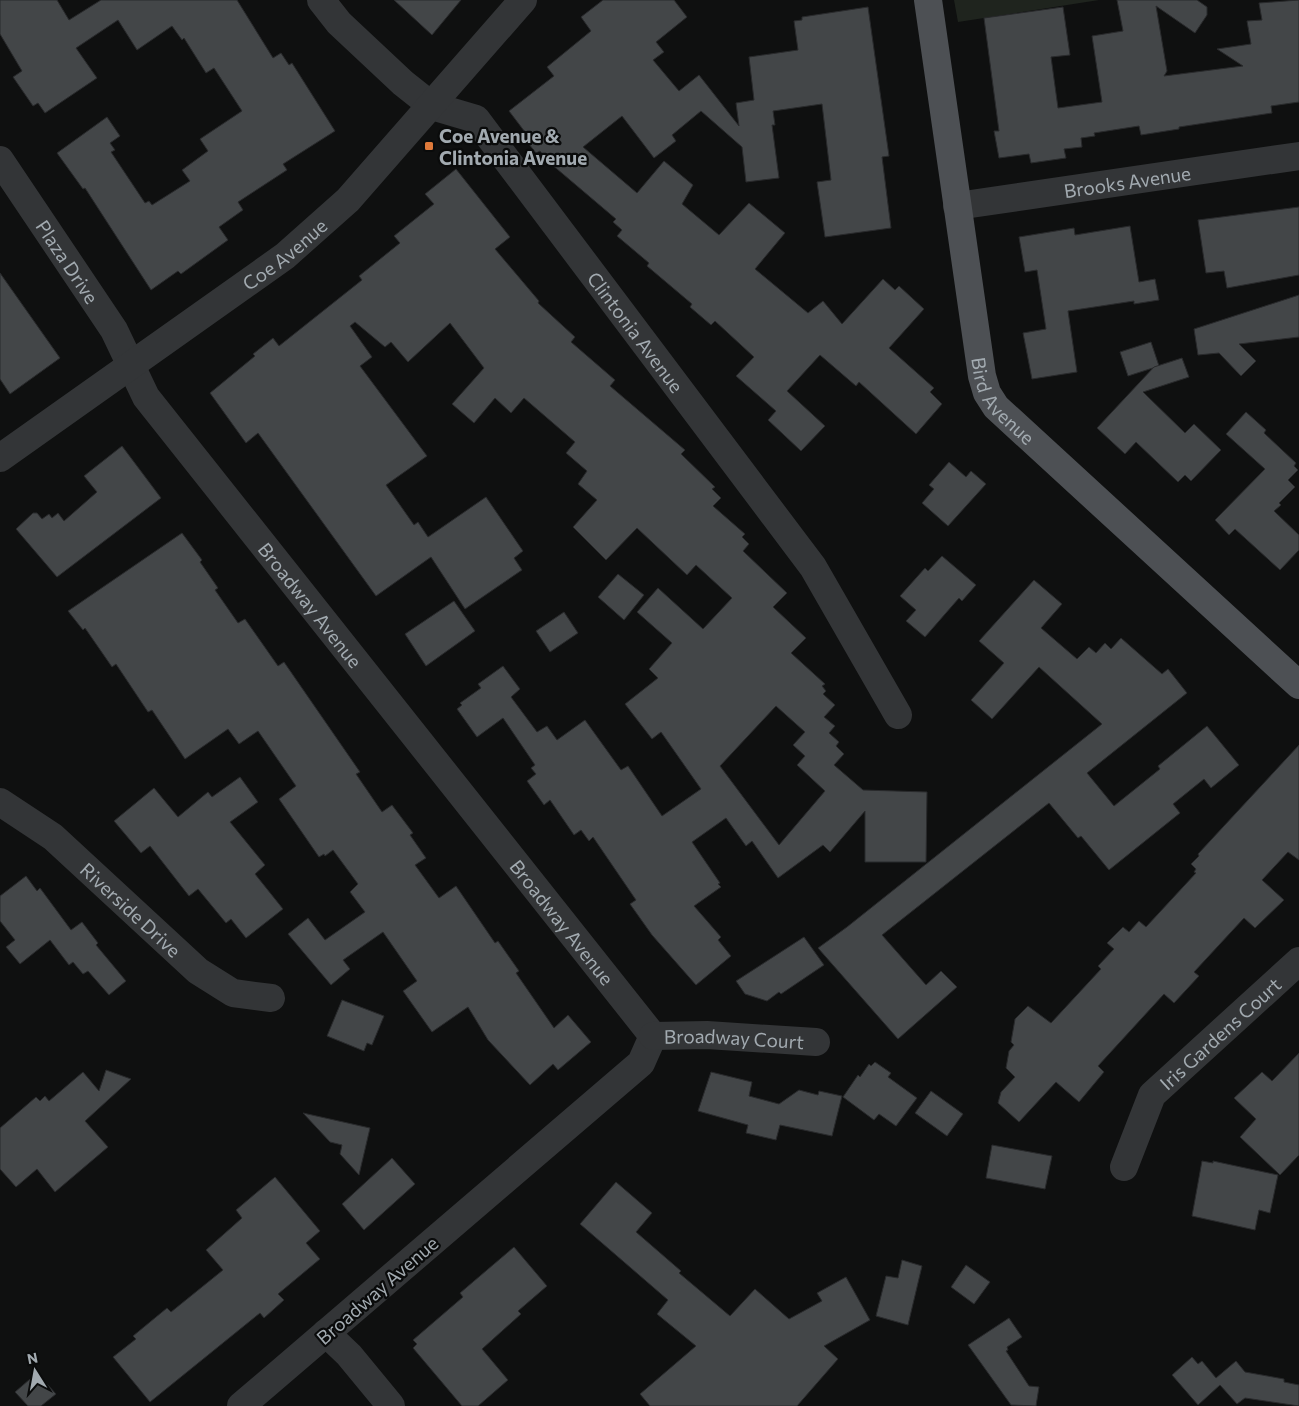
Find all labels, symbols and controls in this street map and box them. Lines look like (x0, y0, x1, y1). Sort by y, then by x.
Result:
place label: Coe Avenue & Clintonia Avenue (439, 124, 587, 169)
marker: Coe Avenue & Clintonia Avenue (423, 140, 435, 152)
street label: Brooks Avenue (1062, 160, 1192, 202)
street label: Coe Avenue (238, 213, 331, 294)
street label: Plaza Drive (32, 215, 104, 307)
street label: Clintonia Avenue (583, 267, 689, 397)
street label: Bird Avenue (968, 355, 1040, 449)
street label: Broadway Avenue (254, 537, 367, 672)
street label: Broadway Avenue (506, 855, 619, 989)
street label: Riverside Drive (76, 857, 186, 961)
street label: Iris Gardens Court (1154, 972, 1285, 1094)
street label: Broadway Court (664, 1023, 805, 1053)
street label: Broadway Avenue (312, 1231, 442, 1349)
north arrow (10, 1346, 60, 1396)
text: N (26, 1348, 39, 1367)

